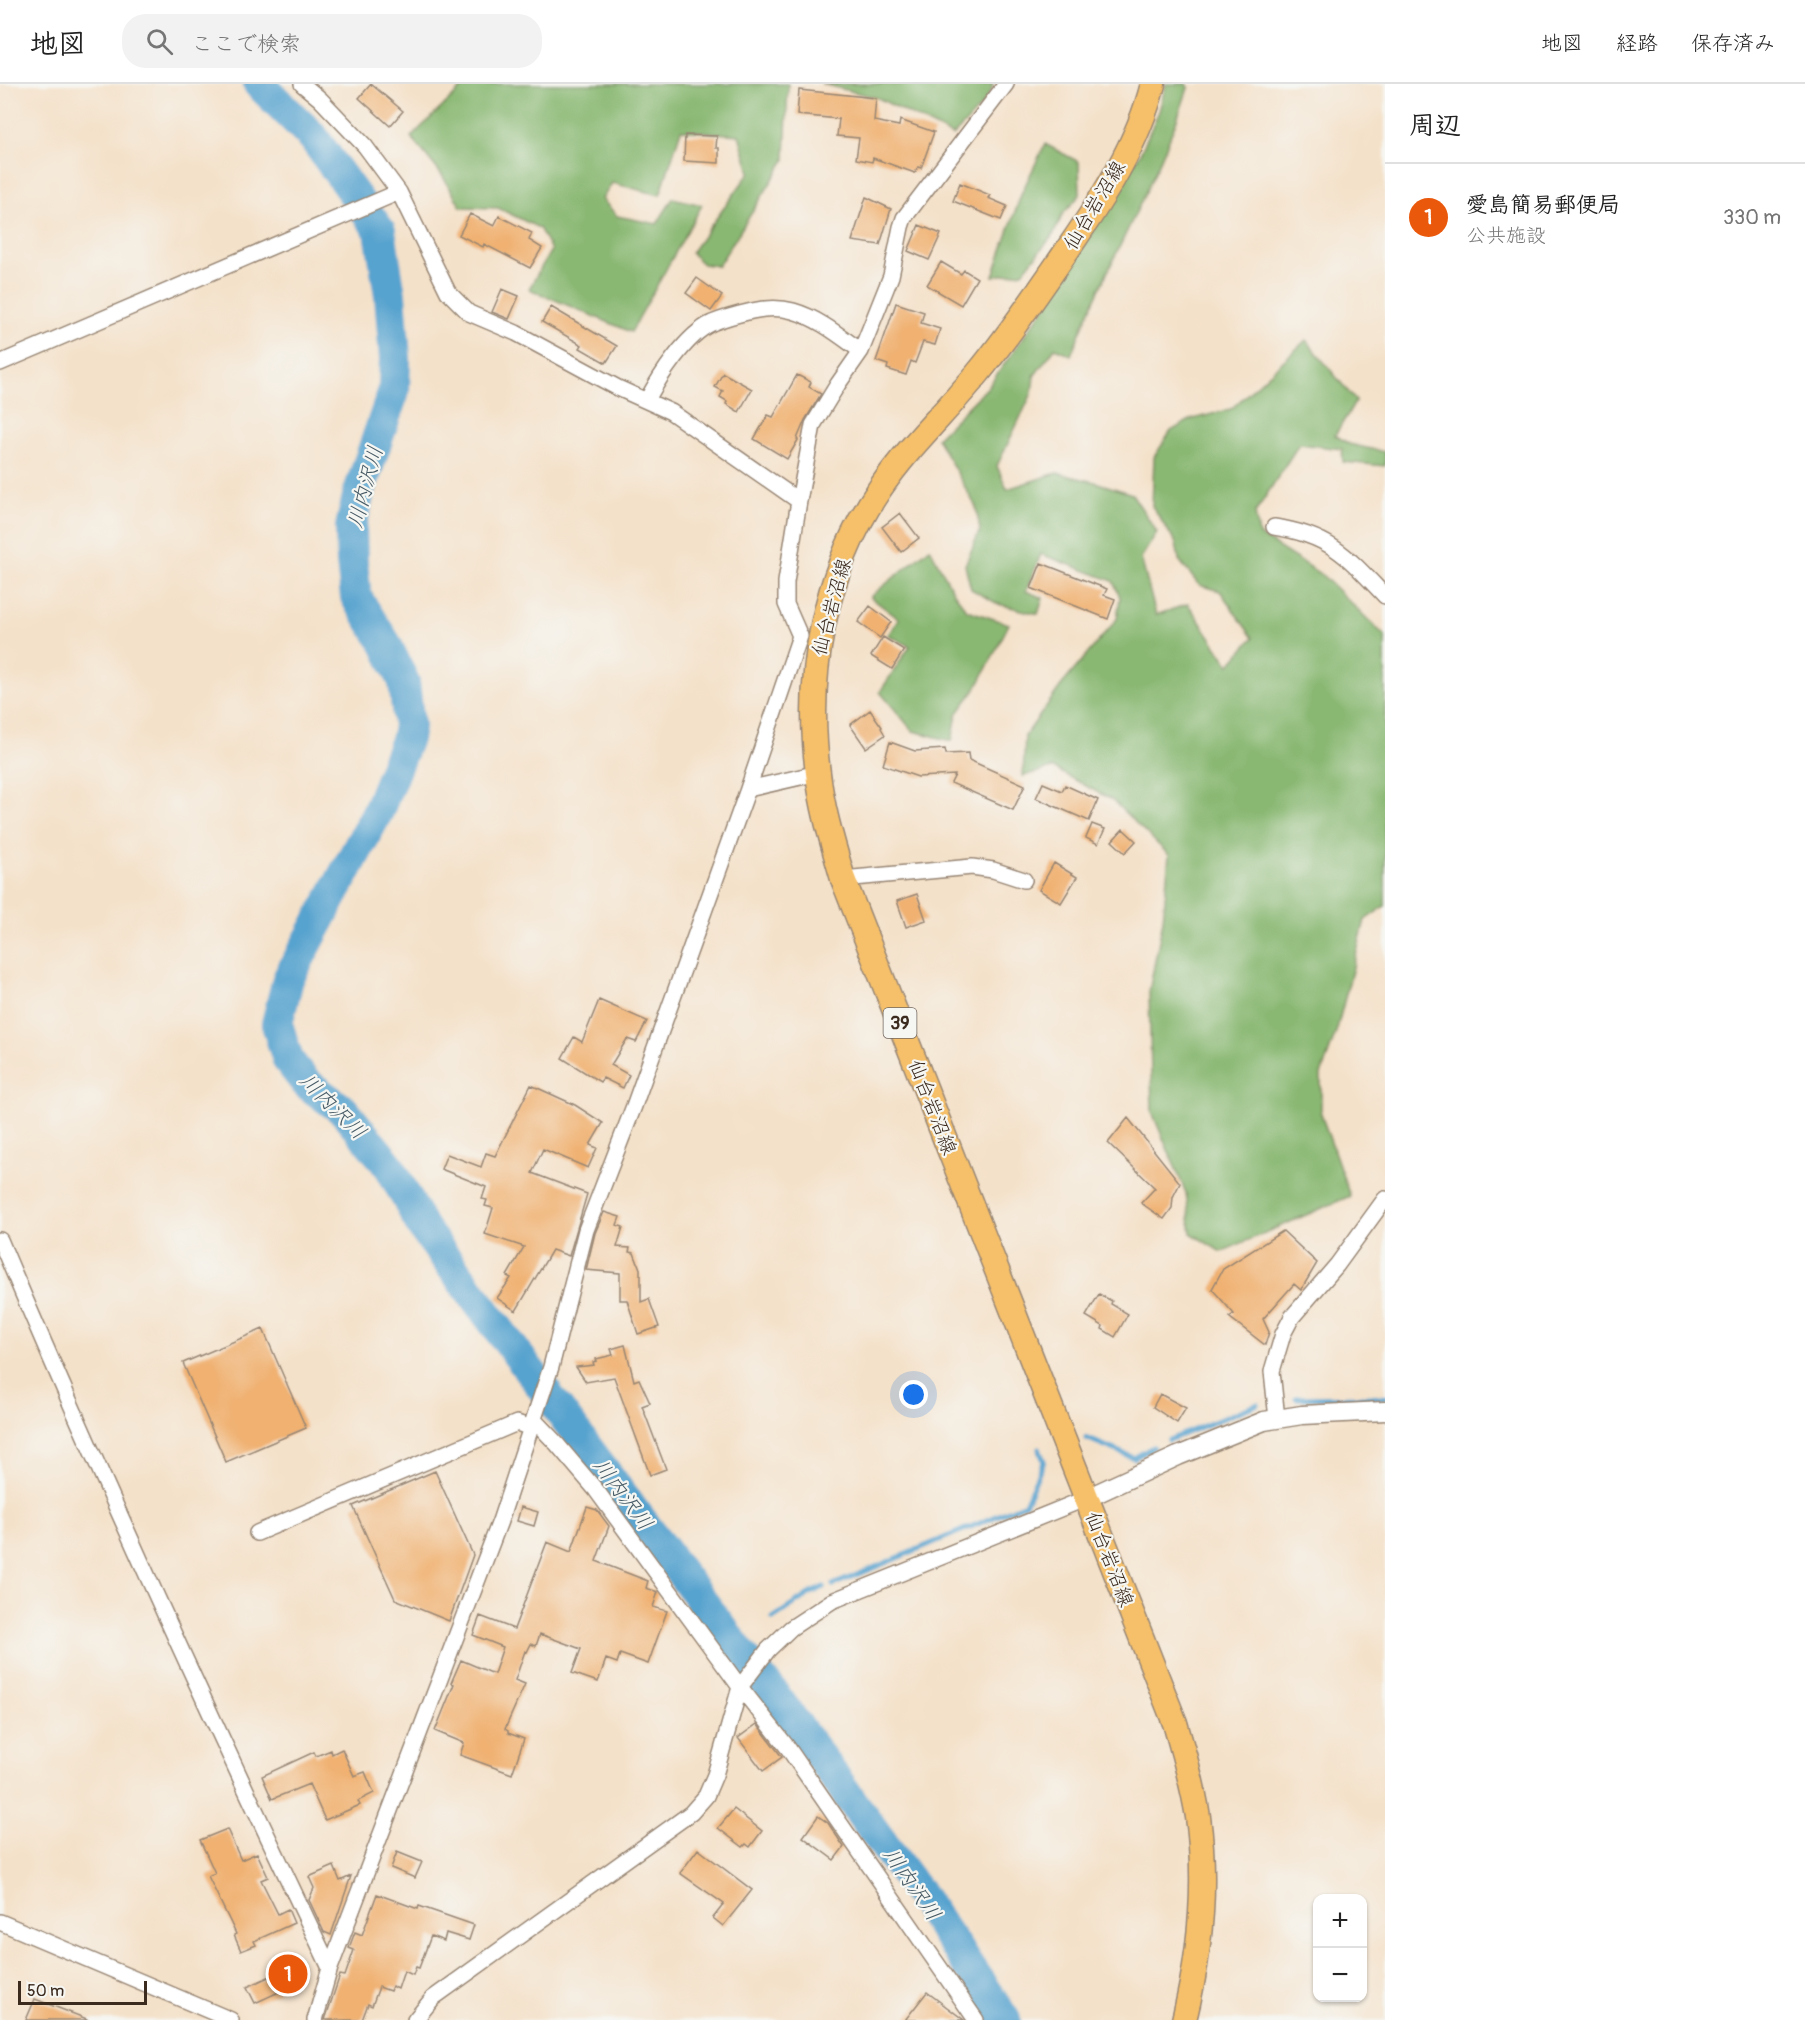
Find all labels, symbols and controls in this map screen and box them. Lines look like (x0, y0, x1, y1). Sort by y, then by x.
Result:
search box (122, 14, 542, 68)
icon: search (143, 25, 176, 58)
text: 地図 (30, 27, 86, 62)
text: ここで検索 (191, 30, 301, 58)
text: 地図 (1541, 30, 1583, 57)
text: 経路 (1616, 30, 1658, 57)
text: 保存済み (1691, 30, 1775, 57)
text: 周辺 (1409, 110, 1461, 142)
street label: 仙台岩沼線 (1058, 156, 1131, 255)
text: 愛島簡易郵便局 (1466, 191, 1620, 219)
text: 1 (1425, 205, 1432, 230)
text: 330 m (1723, 205, 1781, 230)
text: 公共施設 (1466, 223, 1546, 248)
water label: 川内沢川 (342, 443, 389, 531)
street label: 仙台岩沼線 (806, 556, 856, 659)
road number: 39 (884, 1008, 916, 1038)
street label: 仙台岩沼線 (903, 1056, 962, 1158)
water label: 川内沢川 (293, 1067, 372, 1146)
your location (899, 1380, 928, 1409)
water label: 川内沢川 (587, 1453, 659, 1536)
street label: 仙台岩沼線 (1080, 1508, 1139, 1610)
water label: 川内沢川 (876, 1842, 947, 1926)
map controls (1313, 1894, 1367, 2002)
button: + (1313, 1894, 1367, 1948)
button: − (1313, 1948, 1367, 2002)
pin: 1 (268, 1952, 308, 1996)
scale bar (18, 1978, 147, 2006)
text: 50 m (27, 1981, 64, 2001)

